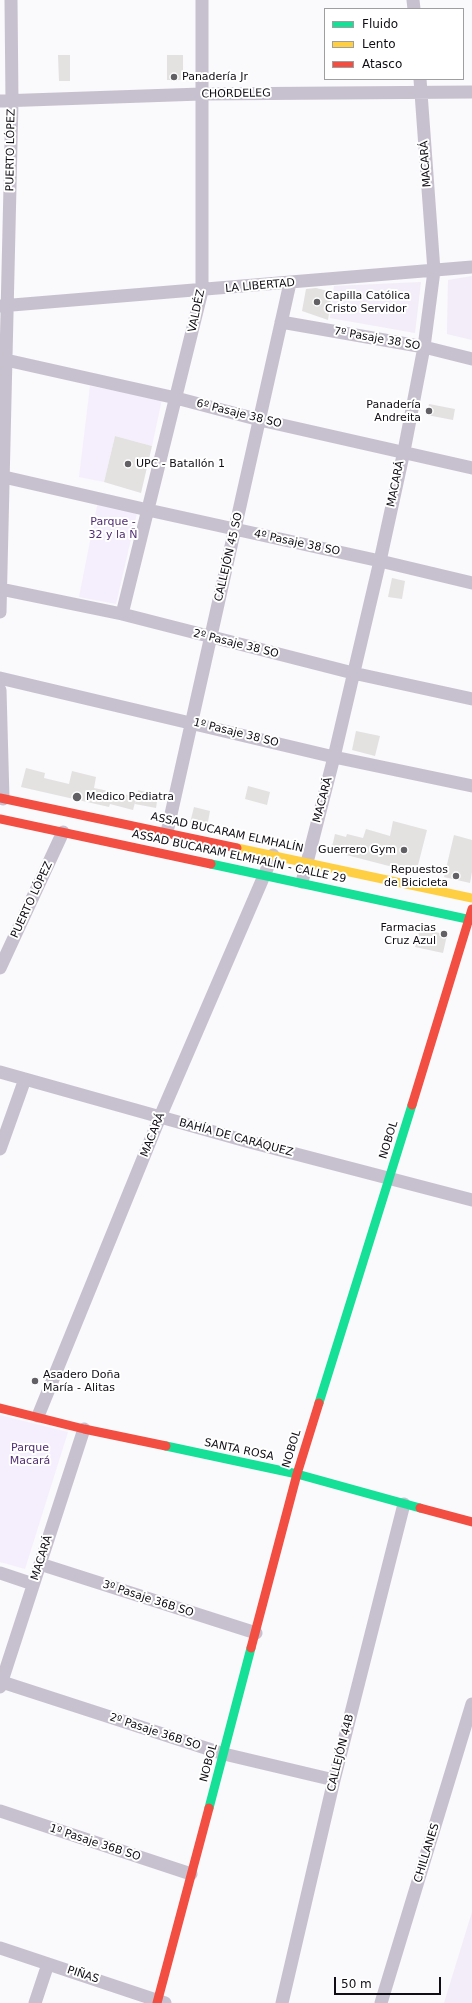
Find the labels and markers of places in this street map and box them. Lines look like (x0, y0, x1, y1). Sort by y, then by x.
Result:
place label: Panadería Jr (182, 70, 248, 84)
marker: Panadería Jr (169, 72, 179, 82)
place label: Capilla Católica Cristo Servidor (325, 289, 410, 315)
marker: Capilla Católica Cristo Servidor (312, 297, 322, 307)
place label: Panadería Andreita (366, 398, 421, 424)
marker: Panadería Andreita (424, 406, 434, 416)
place label: UPC - Batallón 1 (136, 457, 225, 471)
marker: UPC - Batallón 1 (123, 459, 133, 469)
place label: Medico Pediatra (86, 790, 174, 804)
marker: Medico Pediatra (71, 791, 83, 803)
place label: Guerrero Gym (318, 843, 396, 857)
marker: Guerrero Gym (399, 845, 409, 855)
place label: Repuestos de Bicicleta (384, 863, 448, 889)
marker: Repuestos de Bicicleta (451, 871, 461, 881)
place label: Farmacias Cruz Azul (381, 921, 436, 947)
marker: Farmacias Cruz Azul (439, 929, 449, 939)
place label: Asadero Doña María - Alitas (43, 1368, 120, 1394)
marker: Asadero Doña María - Alitas (30, 1376, 40, 1386)

